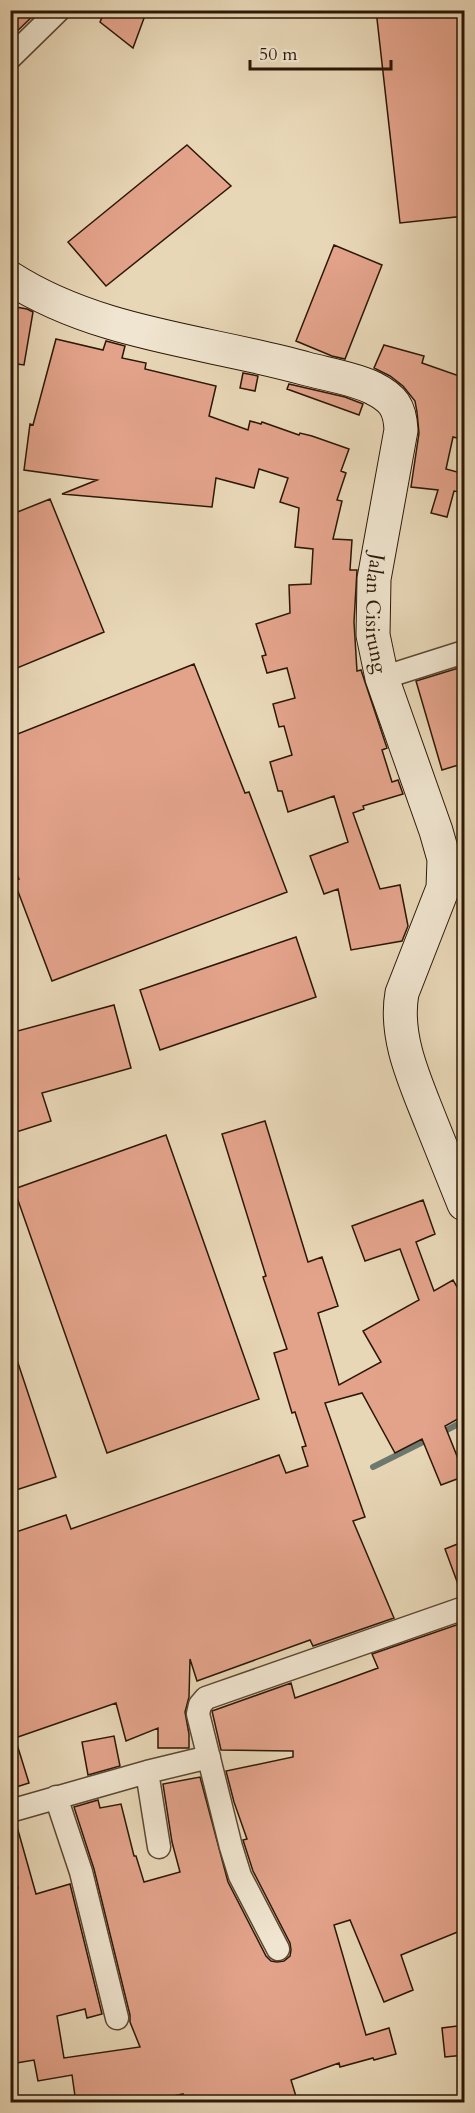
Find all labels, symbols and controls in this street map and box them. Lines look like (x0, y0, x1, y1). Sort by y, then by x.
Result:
scale bar (250, 33, 391, 71)
text: 50 m (259, 42, 298, 67)
street label: Jalan Cisirung (359, 549, 394, 676)

